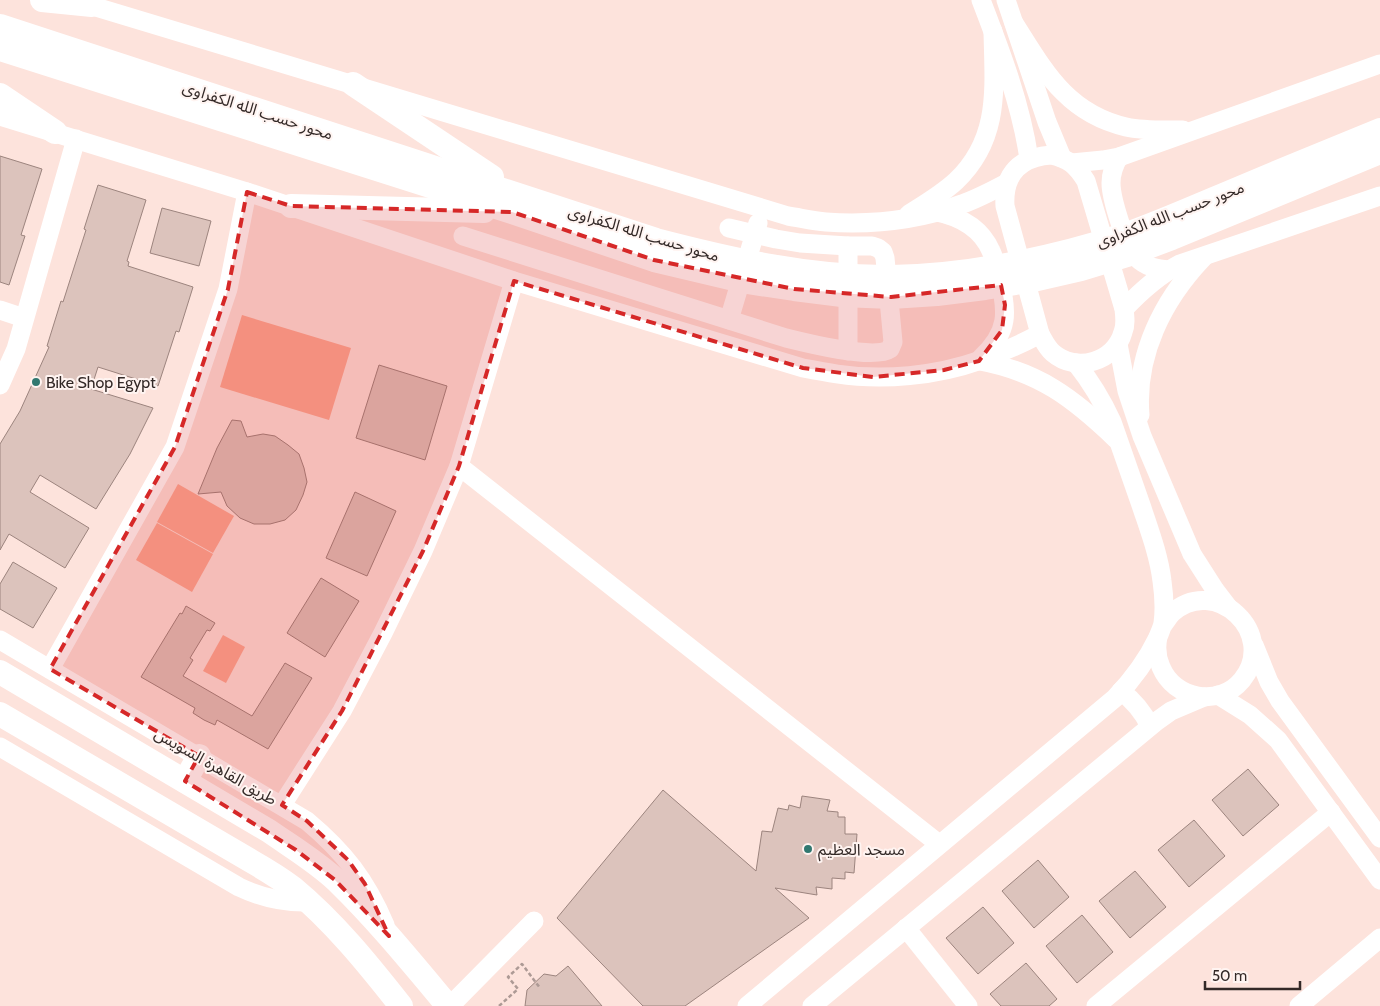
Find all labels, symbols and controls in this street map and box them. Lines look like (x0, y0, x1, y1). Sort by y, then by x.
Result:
street label: محور حسب الله الكفراوى (180, 77, 335, 144)
street label: محور حسب الله الكفراوى (1094, 177, 1247, 251)
street label: محور حسب الله الكفراوى (566, 201, 722, 266)
place label: Bike Shop Egypt (46, 373, 156, 392)
marker: Bike Shop Egypt (30, 376, 42, 388)
street label: طريق القاهرة السويس (151, 724, 280, 810)
place label: مسجد العظيم (818, 840, 905, 862)
marker: مسجد العظيم (802, 843, 814, 855)
scale bar (1205, 958, 1300, 990)
text: 50 m (1212, 967, 1247, 985)

